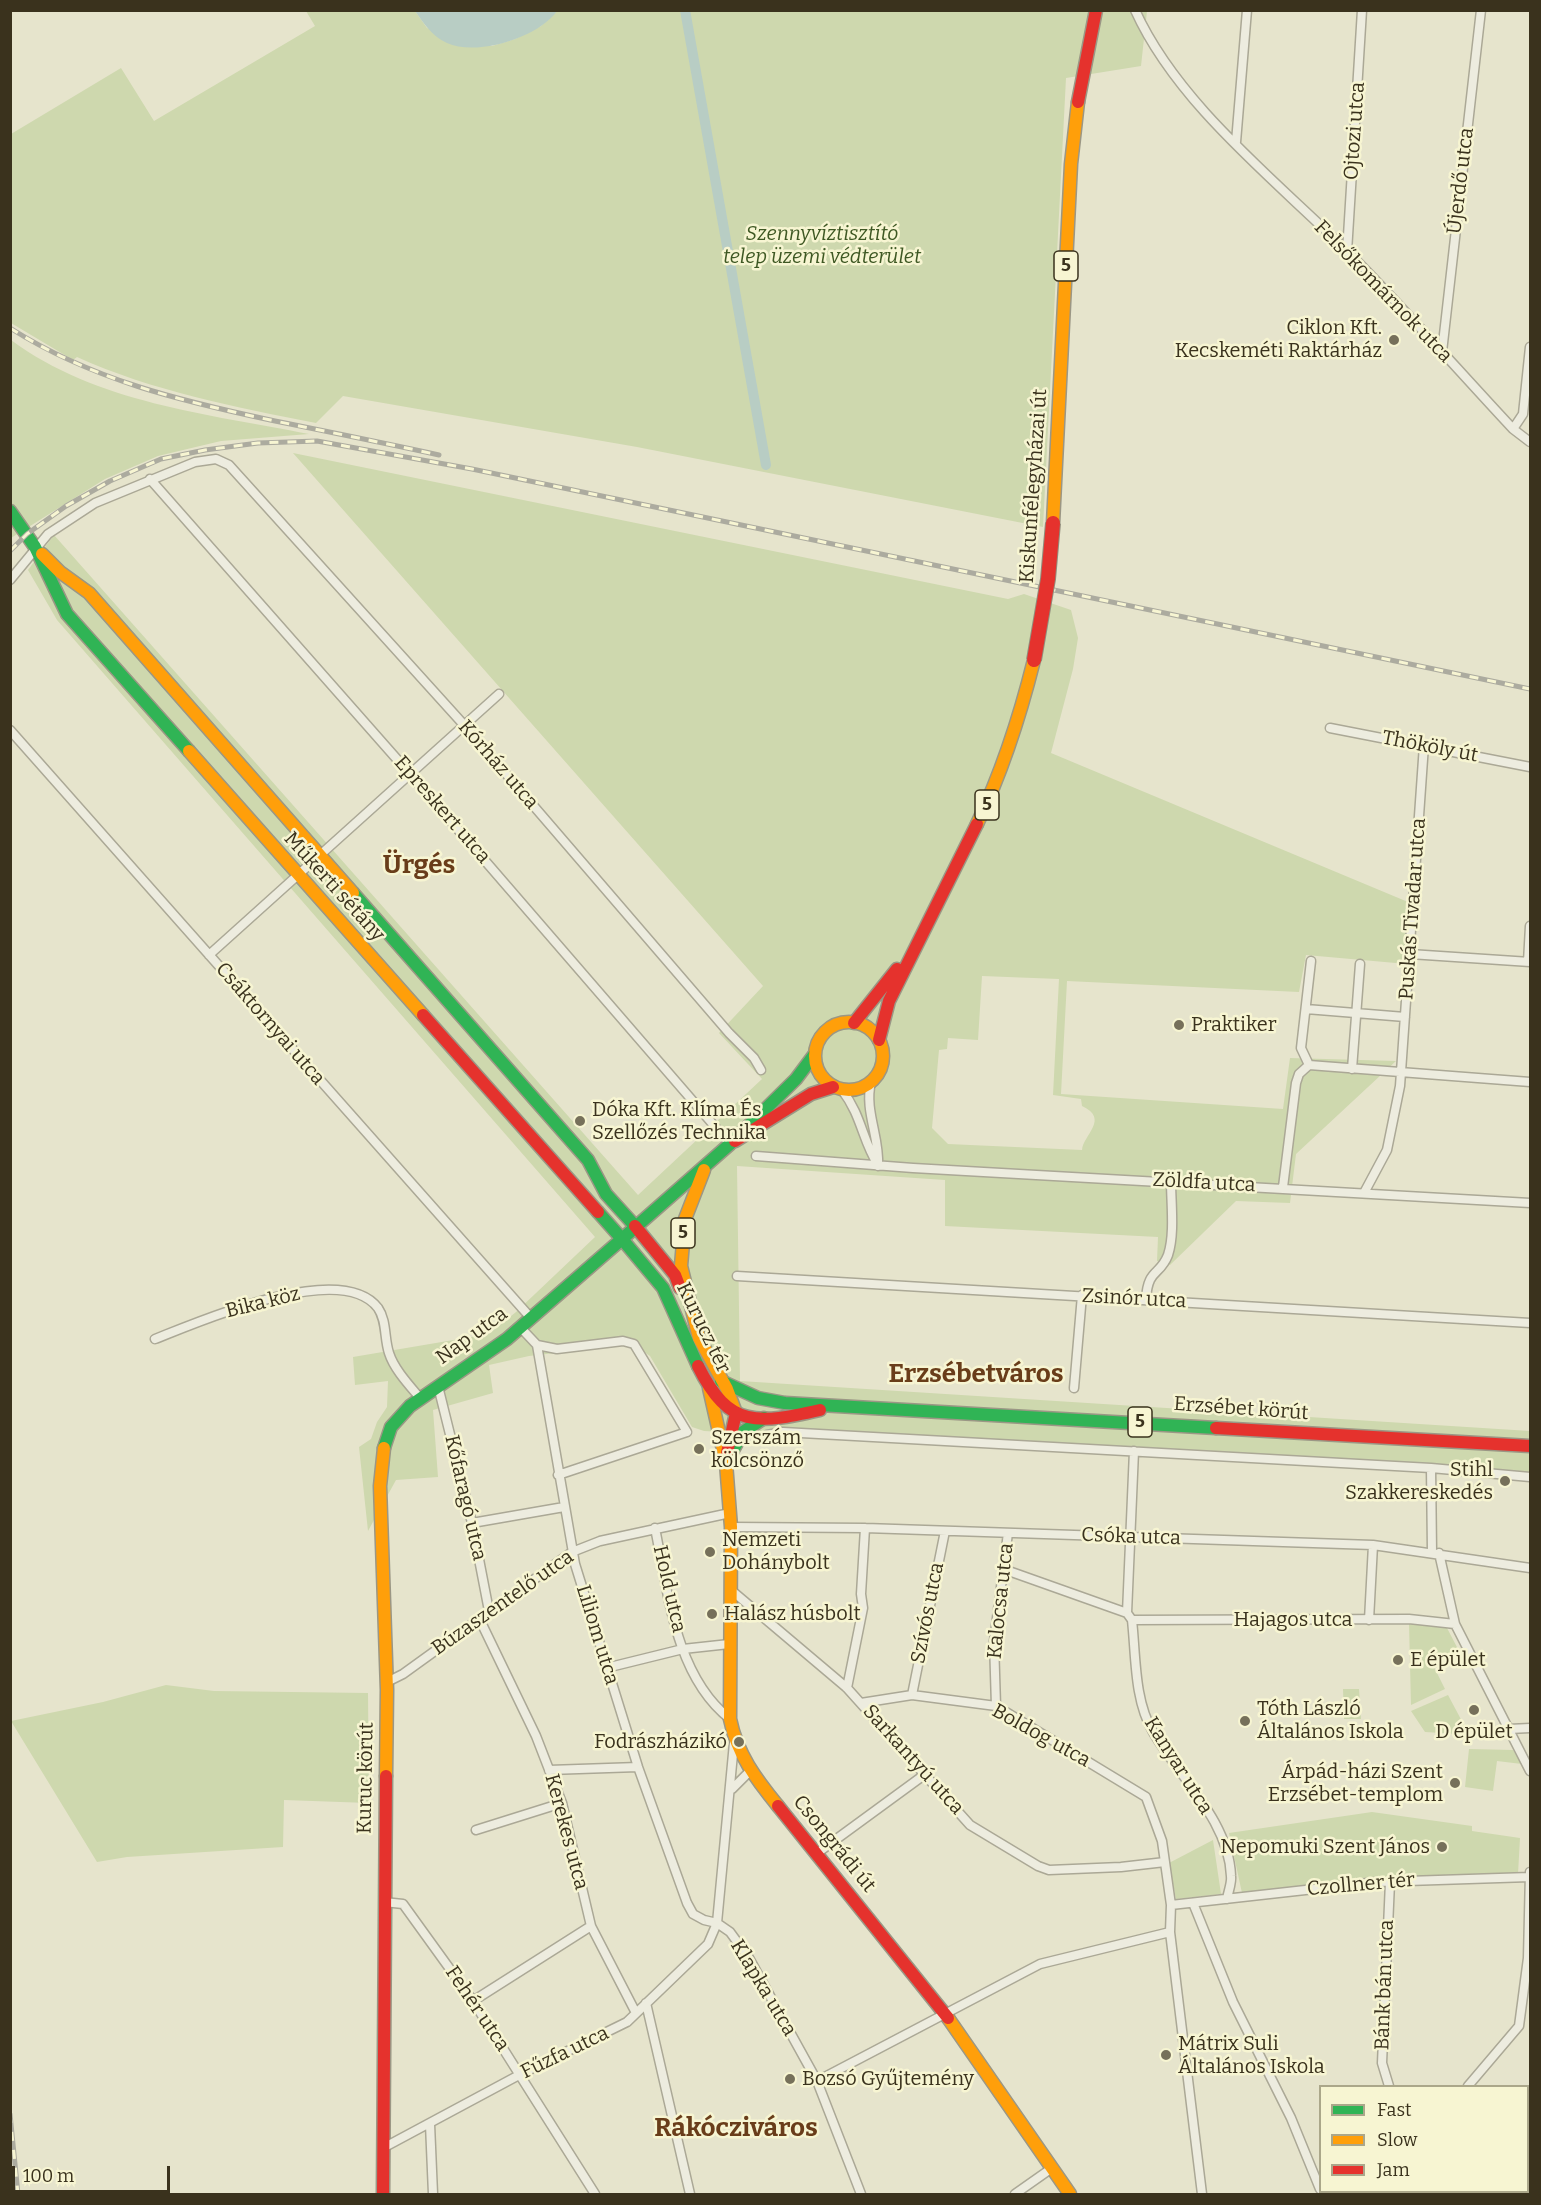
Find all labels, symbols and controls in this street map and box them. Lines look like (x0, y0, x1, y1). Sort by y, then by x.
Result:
street label: Ojtozi utca (1340, 81, 1370, 181)
street label: Újerdő utca (1443, 126, 1479, 236)
street label: Felsőkomárnok utca (1309, 216, 1457, 368)
park label: Szennyvíztisztító telep üzemi védterület (723, 222, 921, 269)
road number: 5 (1054, 251, 1078, 281)
place label: Ciklon Kft. Kecskeméti Raktárház (1175, 316, 1382, 363)
marker: Ciklon Kft. Kecskeméti Raktárház (1387, 333, 1401, 347)
street label: Kiskunfélegyházai út (1015, 388, 1053, 584)
street label: Kórház utca (453, 715, 543, 815)
street label: Thököly út (1380, 726, 1480, 768)
street label: Epreskert utca (389, 751, 495, 869)
road number: 5 (975, 790, 999, 820)
street label: Puskás Tivadar utca (1395, 817, 1431, 1001)
street label: Műkerti sétány (279, 827, 389, 947)
district label: Ürgés (383, 850, 455, 882)
street label: Csáktornyai utca (210, 958, 330, 1090)
place label: Praktiker (1191, 1013, 1276, 1037)
marker: Praktiker (1172, 1018, 1186, 1032)
place label: Dóka Kft. Klíma És Szellőzés Technika (592, 1098, 766, 1145)
marker: Dóka Kft. Klíma És Szellőzés Technika (573, 1114, 587, 1128)
street label: Zöldfa utca (1152, 1168, 1256, 1198)
road number: 5 (671, 1218, 695, 1248)
street label: Kurucz tér (671, 1279, 735, 1377)
street label: Bika köz (223, 1282, 303, 1324)
street label: Zsinór utca (1081, 1284, 1187, 1314)
street label: Nap utca (432, 1302, 512, 1370)
district label: Erzsébetváros (888, 1359, 1064, 1391)
street label: Erzsébet körút (1173, 1392, 1309, 1426)
road number: 5 (1128, 1407, 1152, 1437)
place label: Szerszám kölcsönző (711, 1426, 804, 1473)
street label: Kőfaragó utca (439, 1433, 491, 1563)
marker: Szerszám kölcsönző (692, 1442, 706, 1456)
place label: Stihl Szakkereskedés (1345, 1458, 1493, 1505)
marker: Stihl Szakkereskedés (1498, 1474, 1512, 1488)
street label: Csóka utca (1081, 1523, 1181, 1551)
place label: Nemzeti Dohánybolt (722, 1528, 830, 1575)
street label: Kalocsa utca (983, 1542, 1019, 1660)
street label: Hold utca (647, 1543, 691, 1635)
street label: Búzaszentelő utca (428, 1545, 578, 1661)
marker: Nemzeti Dohánybolt (703, 1545, 717, 1559)
street label: Szívós utca (906, 1560, 950, 1666)
street label: Liliom utca (570, 1582, 624, 1688)
place label: Halász húsbolt (724, 1602, 861, 1626)
marker: Halász húsbolt (705, 1607, 719, 1621)
street label: Hajagos utca (1233, 1608, 1353, 1632)
place label: E épület (1410, 1648, 1486, 1672)
marker: E épület (1391, 1653, 1405, 1667)
place label: Tóth László Általános Iskola (1257, 1697, 1404, 1744)
street label: Boldog utca (988, 1699, 1094, 1773)
street label: Sarkantyú utca (857, 1700, 969, 1820)
marker: D épület (1467, 1703, 1481, 1717)
street label: Kanyar utca (1139, 1713, 1217, 1819)
marker: Tóth László Általános Iskola (1238, 1714, 1252, 1728)
place label: D épület (1435, 1720, 1513, 1744)
street label: Kuruc körút (353, 1722, 379, 1834)
place label: Fodrászházikó (594, 1730, 727, 1754)
marker: Fodrászházikó (732, 1735, 746, 1749)
place label: Árpád-házi Szent Erzsébet-templom (1268, 1760, 1443, 1807)
street label: Kerekes utca (539, 1771, 593, 1893)
marker: Árpád-házi Szent Erzsébet-templom (1448, 1776, 1462, 1790)
street label: Csongrádi út (788, 1791, 880, 1897)
place label: Nepomuki Szent János (1220, 1835, 1430, 1859)
marker: Nepomuki Szent János (1435, 1840, 1449, 1854)
street label: Czollner tér (1306, 1868, 1416, 1902)
street label: Bánk bán utca (1371, 1919, 1399, 2051)
street label: Klapka utca (725, 1935, 801, 2041)
street label: Fehér utca (440, 1962, 514, 2056)
street label: Fűzfa utca (517, 2021, 613, 2085)
place label: Mátrix Suli Általános Iskola (1178, 2032, 1325, 2079)
marker: Mátrix Suli Általános Iskola (1159, 2048, 1173, 2062)
place label: Bozsó Gyűjtemény (802, 2067, 974, 2091)
marker: Bozsó Gyűjtemény (783, 2072, 797, 2086)
legend (1319, 2085, 1529, 2193)
text: Fast (1377, 2099, 1412, 2121)
district label: Rákócziváros (654, 2113, 818, 2145)
text: Slow (1377, 2129, 1417, 2151)
scale bar (15, 2154, 172, 2192)
text: Jam (1377, 2159, 1410, 2181)
text: 100 m (23, 2165, 74, 2187)

